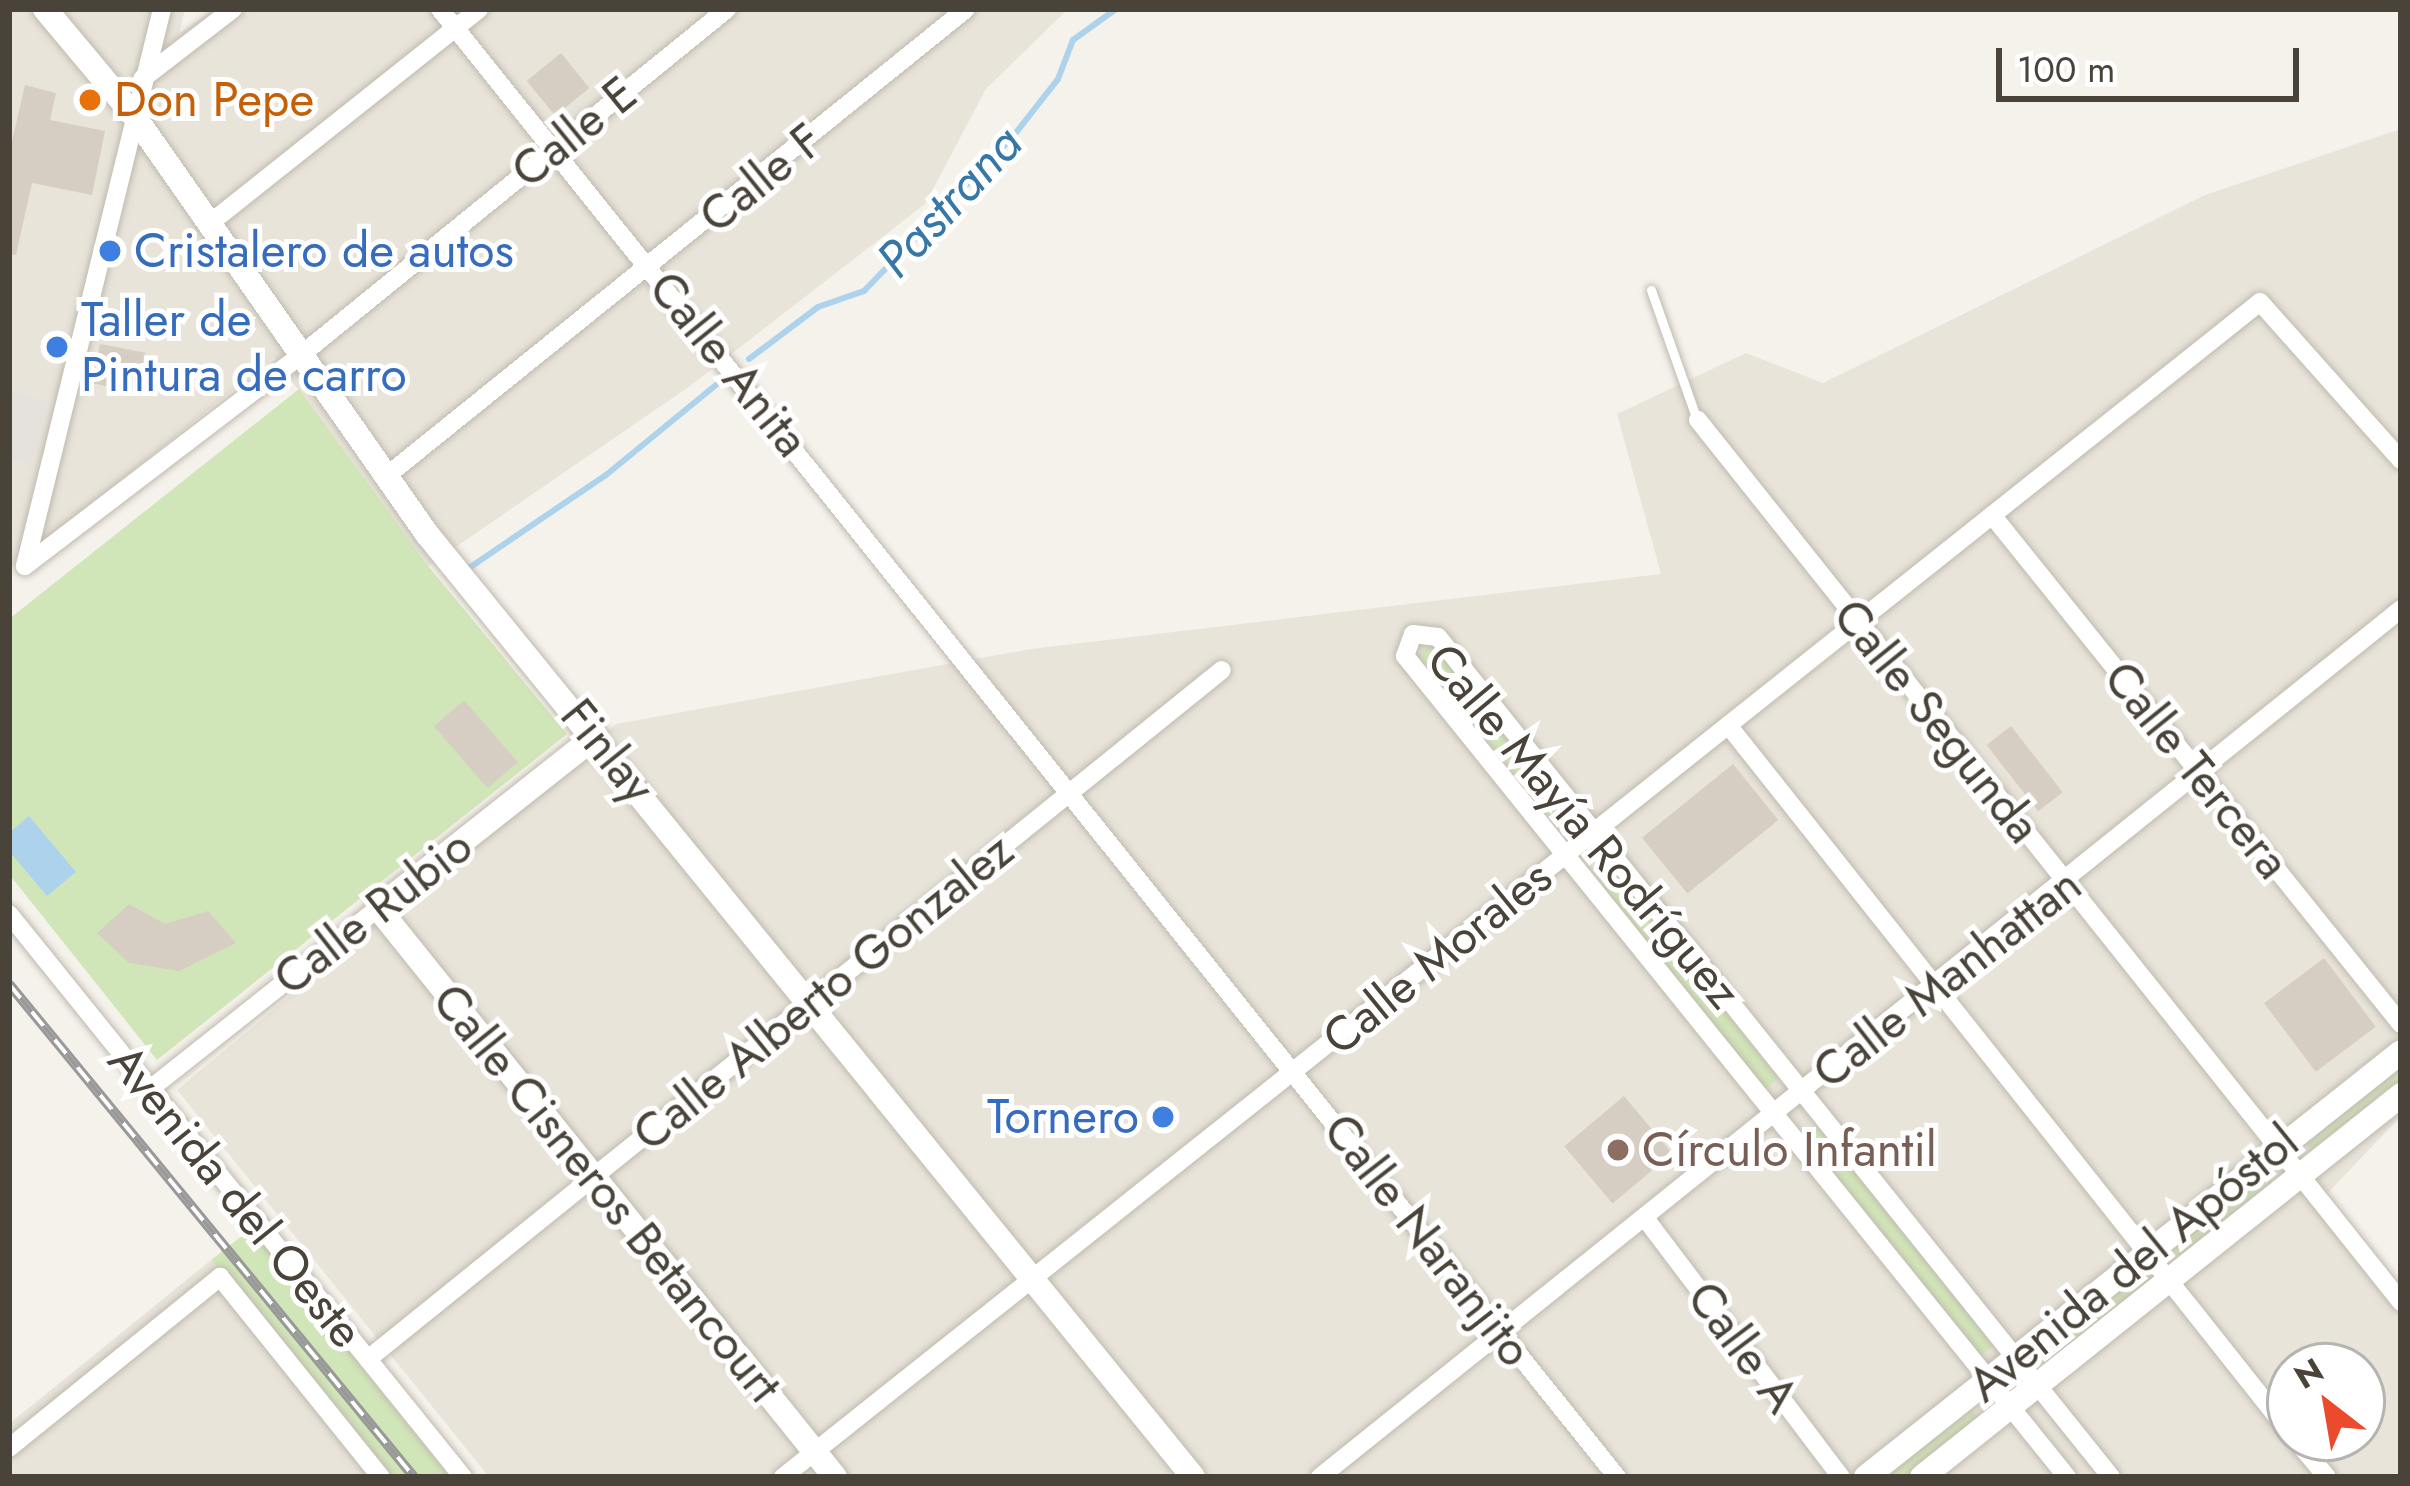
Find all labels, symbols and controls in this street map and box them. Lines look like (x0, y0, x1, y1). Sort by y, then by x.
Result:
scale bar (2002, 24, 2305, 98)
text: 100 m (2017, 43, 2115, 95)
street label: Calle E (500, 64, 648, 200)
place label: Don Pepe (114, 71, 314, 129)
marker: Don Pepe (77, 87, 103, 113)
street label: Calle F (688, 111, 834, 245)
water label: Pastrana (864, 112, 1034, 290)
place label: Cristalero de autos (134, 222, 514, 280)
marker: Cristalero de autos (97, 238, 123, 264)
street label: Calle Anita (637, 260, 821, 468)
place label: Taller de Pintura de carro (81, 290, 407, 403)
marker: Taller de Pintura de carro (44, 334, 70, 360)
street label: Calle Segunda (1821, 588, 2053, 854)
street label: Calle Mayía Rodríguez (1415, 632, 1753, 1020)
street label: Calle Tercera (2092, 650, 2302, 890)
street label: Finlay (549, 688, 667, 814)
street label: Calle Rubio (263, 817, 483, 1007)
street label: Calle Alberto Gonzalez (622, 821, 1024, 1163)
street label: Calle Morales (1311, 847, 1563, 1067)
street label: Calle Manhattan (1802, 856, 2092, 1100)
street label: Calle Cisneros Betancourt (421, 972, 793, 1414)
street label: Avenida del Oeste (96, 1033, 376, 1359)
place label: Tornero (987, 1088, 1139, 1146)
street label: Calle Naranjito (1312, 1102, 1544, 1378)
marker: Tornero (1150, 1104, 1176, 1130)
street label: Avenida del Apóstol (1956, 1112, 2310, 1414)
place label: Círculo Infantil (1642, 1121, 1937, 1179)
marker: Círculo Infantil (1605, 1137, 1631, 1163)
street label: Calle A (1675, 1270, 1811, 1424)
north arrow (2266, 1342, 2386, 1462)
text: N (2285, 1346, 2332, 1400)

